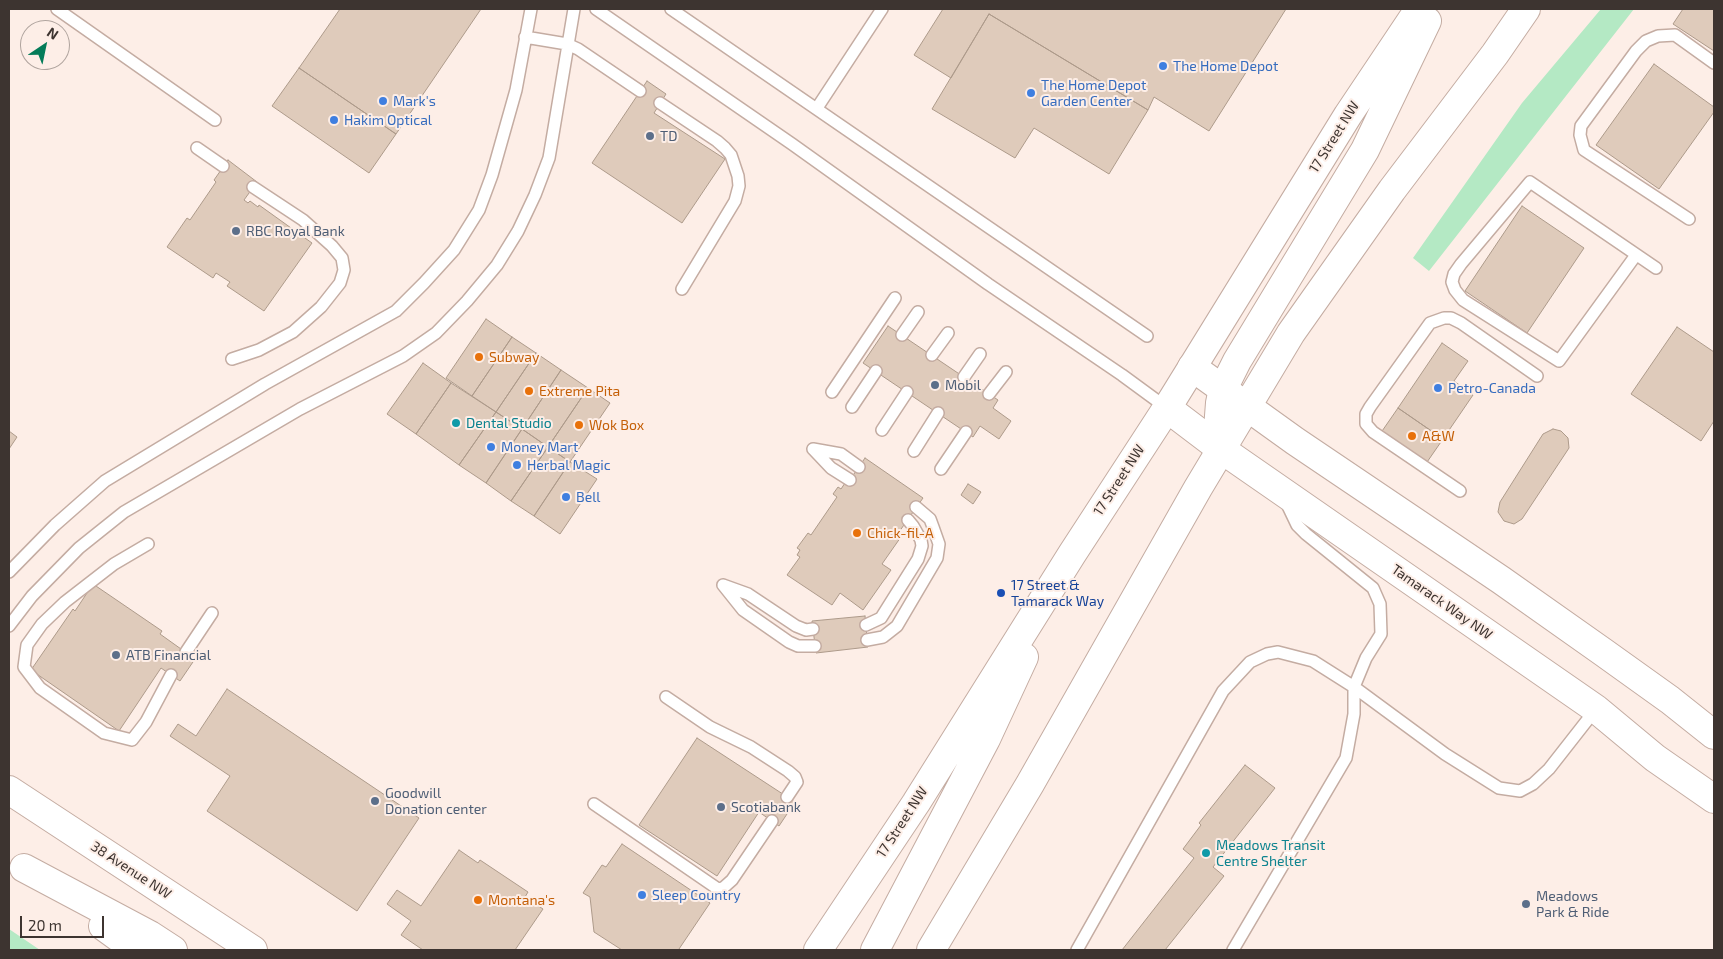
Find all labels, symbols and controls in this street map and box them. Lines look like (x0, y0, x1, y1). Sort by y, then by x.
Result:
north arrow (20, 20, 70, 70)
text: N (44, 23, 62, 43)
place label: The Home Depot (1173, 58, 1278, 74)
marker: The Home Depot (1157, 60, 1169, 72)
place label: The Home Depot Garden Center (1041, 77, 1146, 110)
marker: The Home Depot Garden Center (1025, 87, 1037, 99)
place label: Mark's (393, 93, 436, 109)
marker: Mark's (377, 95, 389, 107)
street label: 17 Street NW (1305, 98, 1363, 176)
place label: Hakim Optical (344, 112, 432, 128)
marker: Hakim Optical (328, 114, 340, 126)
place label: TD (660, 128, 677, 144)
marker: TD (644, 130, 656, 142)
place label: RBC Royal Bank (246, 223, 345, 239)
marker: RBC Royal Bank (230, 225, 242, 237)
place label: Subway (489, 349, 539, 365)
marker: Subway (473, 351, 485, 363)
place label: Mobil (945, 377, 981, 393)
marker: Mobil (929, 379, 941, 391)
place label: Petro-Canada (1448, 380, 1536, 396)
marker: Petro-Canada (1432, 382, 1444, 394)
place label: Extreme Pita (539, 383, 620, 399)
marker: Extreme Pita (523, 385, 535, 397)
place label: Dental Studio (466, 415, 552, 431)
marker: Dental Studio (450, 417, 462, 429)
place label: Wok Box (589, 417, 644, 433)
marker: Wok Box (573, 419, 585, 431)
place label: A&W (1422, 428, 1455, 444)
marker: A&W (1406, 430, 1418, 442)
place label: Money Mart (501, 439, 578, 455)
marker: Money Mart (485, 441, 497, 453)
street label: 17 Street NW (1090, 441, 1148, 519)
place label: Herbal Magic (527, 457, 611, 473)
marker: Herbal Magic (511, 459, 523, 471)
place label: Bell (576, 489, 601, 505)
marker: Bell (560, 491, 572, 503)
place label: Chick-fil-A (867, 525, 934, 541)
marker: Chick-fil-A (851, 527, 863, 539)
street label: Tamarack Way NW (1388, 561, 1496, 643)
place label: 17 Street & Tamarack Way (1011, 577, 1104, 610)
marker: 17 Street & Tamarack Way (995, 587, 1007, 599)
place label: ATB Financial (126, 647, 211, 663)
marker: ATB Financial (110, 649, 122, 661)
street label: 17 Street NW (873, 783, 931, 861)
place label: Goodwill Donation center (385, 785, 487, 818)
marker: Goodwill Donation center (369, 795, 381, 807)
place label: Scotiabank (731, 799, 801, 815)
marker: Scotiabank (715, 801, 727, 813)
place label: Meadows Transit Centre Shelter (1216, 837, 1325, 870)
street label: 38 Avenue NW (88, 838, 174, 902)
marker: Meadows Transit Centre Shelter (1200, 847, 1212, 859)
place label: Sleep Country (652, 887, 741, 903)
place label: Meadows Park & Ride (1536, 888, 1609, 920)
marker: Sleep Country (636, 889, 648, 901)
place label: Montana's (488, 892, 555, 908)
marker: Montana's (472, 894, 484, 906)
marker: Meadows Park & Ride (1520, 898, 1532, 910)
scale bar (22, 906, 106, 938)
text: 20 m (28, 916, 62, 934)

